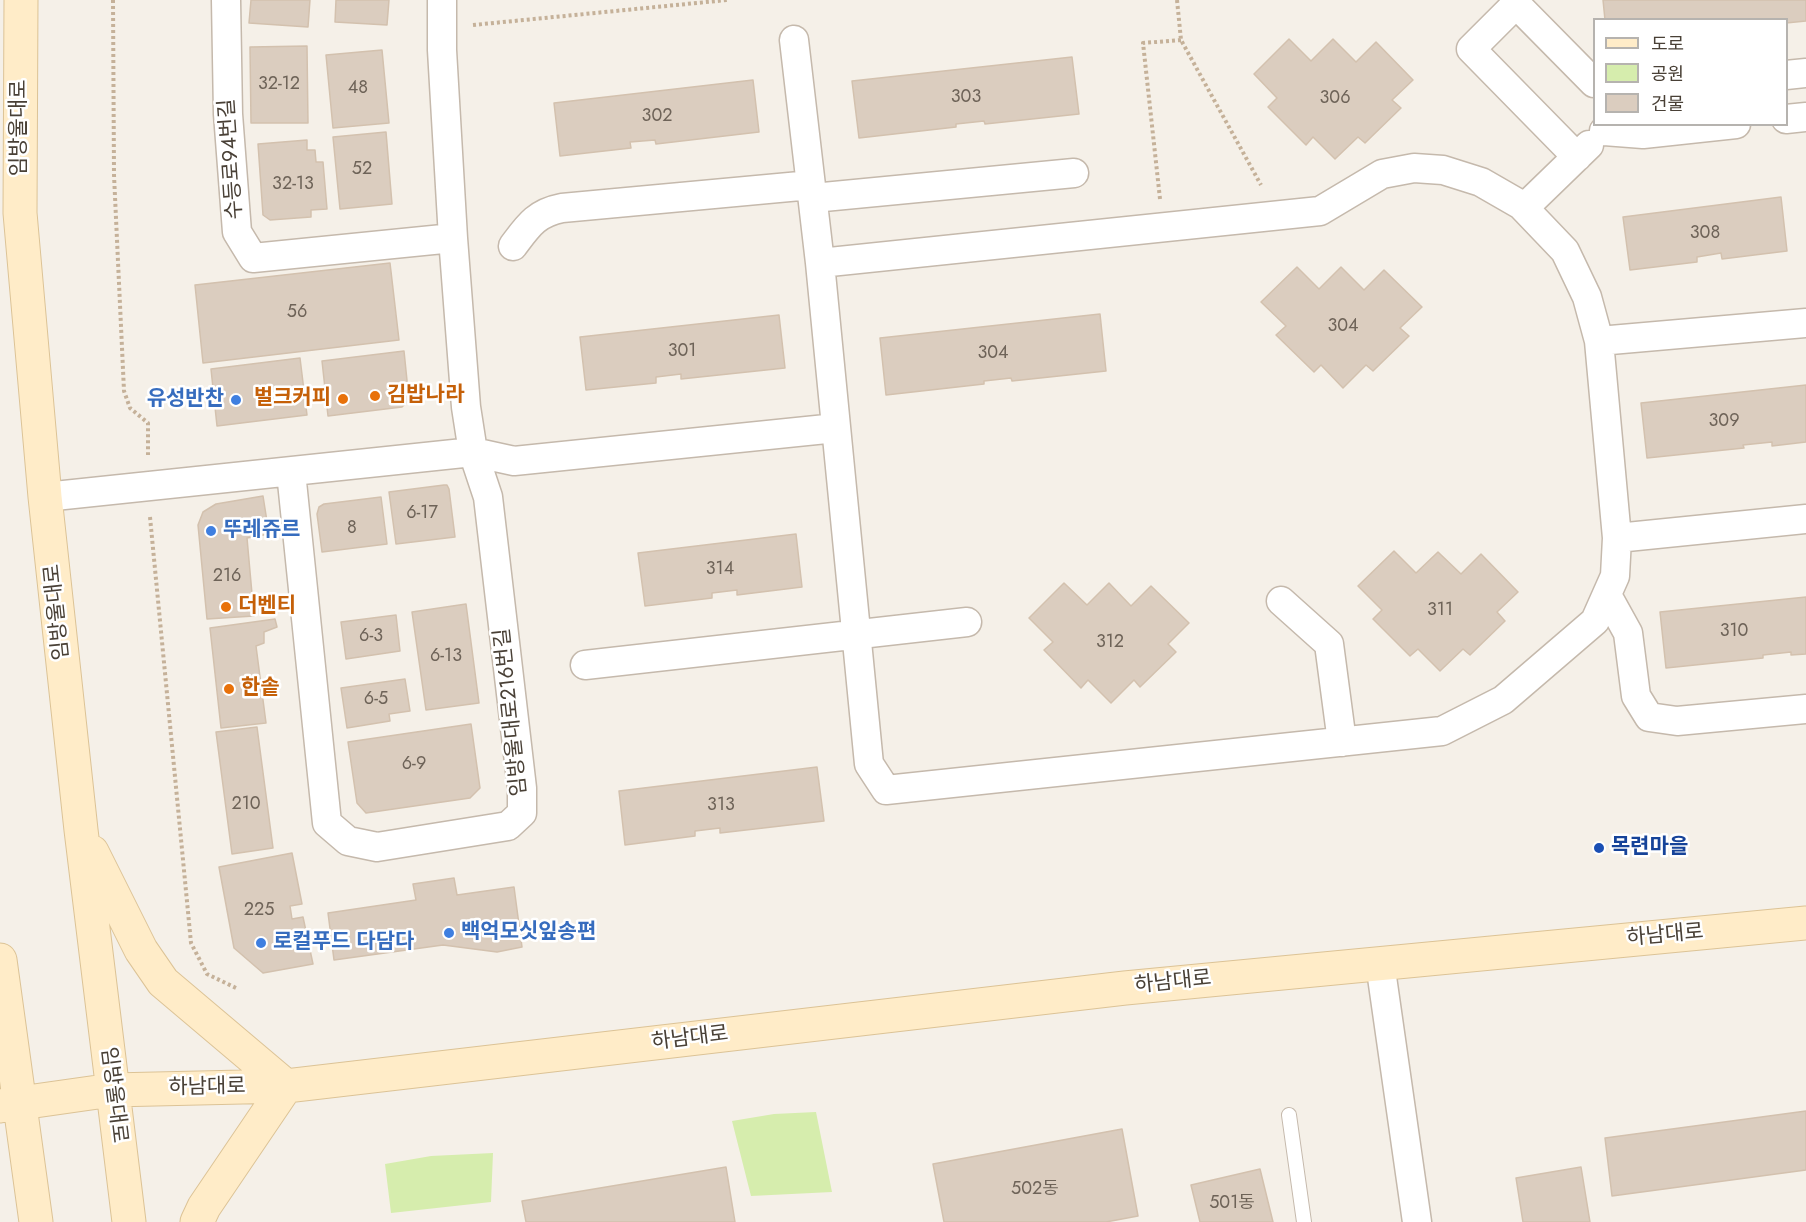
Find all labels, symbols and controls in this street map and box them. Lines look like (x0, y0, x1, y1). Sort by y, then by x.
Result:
legend (1593, 18, 1788, 126)
text: 도로 (1651, 31, 1684, 57)
text: 공원 (1651, 61, 1684, 87)
house number: 32-12 (258, 74, 300, 96)
house number: 48 (348, 78, 368, 100)
street label: 임방울대로 (7, 80, 33, 176)
house number: 303 (951, 87, 981, 109)
house number: 306 (1320, 88, 1350, 110)
text: 건물 (1651, 91, 1684, 117)
street label: 수등로94번길 (215, 98, 249, 220)
house number: 302 (642, 106, 672, 128)
house number: 52 (352, 159, 372, 181)
house number: 32-13 (272, 174, 314, 196)
house number: 308 (1690, 223, 1720, 245)
house number: 56 (287, 302, 307, 324)
house number: 304 (1327, 316, 1359, 338)
house number: 301 (668, 341, 696, 363)
house number: 304 (977, 343, 1009, 365)
place label: 김밥나라 (387, 383, 464, 409)
place label: 벌크커피 (254, 386, 331, 412)
place label: 유성반찬 (147, 387, 224, 413)
marker: 김밥나라 (368, 389, 382, 403)
marker: 벌크커피 (336, 392, 350, 406)
marker: 유성반찬 (229, 393, 243, 407)
house number: 309 (1709, 411, 1739, 433)
house number: 6-17 (406, 503, 438, 525)
place label: 뚜레쥬르 (223, 518, 300, 544)
house number: 8 (347, 518, 357, 540)
marker: 뚜레쥬르 (204, 524, 218, 538)
house number: 314 (706, 559, 734, 581)
street label: 임방울대로 (40, 563, 76, 661)
house number: 216 (213, 566, 241, 588)
place label: 더벤티 (238, 594, 296, 620)
marker: 더벤티 (219, 600, 233, 614)
house number: 311 (1427, 600, 1453, 622)
house number: 310 (1720, 621, 1748, 643)
house number: 6-3 (359, 626, 383, 648)
street label: 임방울대로216번길 (491, 627, 533, 797)
house number: 312 (1096, 632, 1124, 654)
house number: 6-13 (430, 646, 462, 668)
place label: 한솥 (241, 676, 280, 702)
marker: 한솥 (222, 682, 236, 696)
house number: 6-5 (364, 689, 388, 711)
house number: 6-9 (402, 754, 426, 776)
house number: 210 (231, 794, 261, 816)
house number: 313 (707, 795, 735, 817)
place label: 목련마을 (1611, 835, 1688, 861)
marker: 목련마을 (1592, 841, 1606, 855)
house number: 225 (244, 900, 274, 922)
place label: 백억모싯잎송편 (461, 920, 596, 946)
street label: 하남대로 (1625, 920, 1705, 952)
marker: 백억모싯잎송편 (442, 926, 456, 940)
place label: 로컬푸드 다담다 (273, 930, 415, 956)
marker: 로컬푸드 다담다 (254, 936, 268, 950)
street label: 하남대로 (1133, 966, 1213, 1000)
street label: 하남대로 (650, 1022, 730, 1056)
street label: 임방울대로 (95, 1046, 131, 1144)
street label: 하남대로 (168, 1075, 246, 1101)
house number: 502동 (1011, 1179, 1059, 1201)
house number: 501동 (1209, 1193, 1255, 1215)

